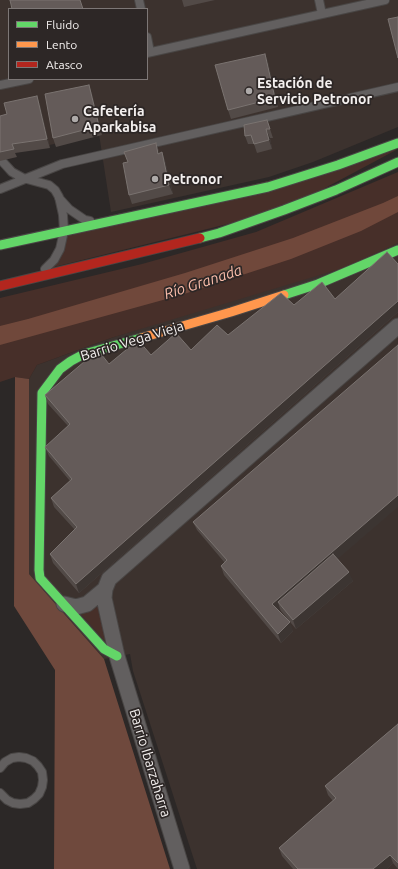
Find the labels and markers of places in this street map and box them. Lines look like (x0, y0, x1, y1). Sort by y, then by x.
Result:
place label: Estación de Servicio Petronor (257, 75, 372, 108)
marker: Estación de Servicio Petronor (244, 86, 254, 96)
place label: Cafetería Aparkabisa (83, 103, 156, 136)
marker: Cafetería Aparkabisa (70, 114, 80, 124)
place label: Petronor (163, 171, 222, 187)
marker: Petronor (150, 174, 160, 184)

